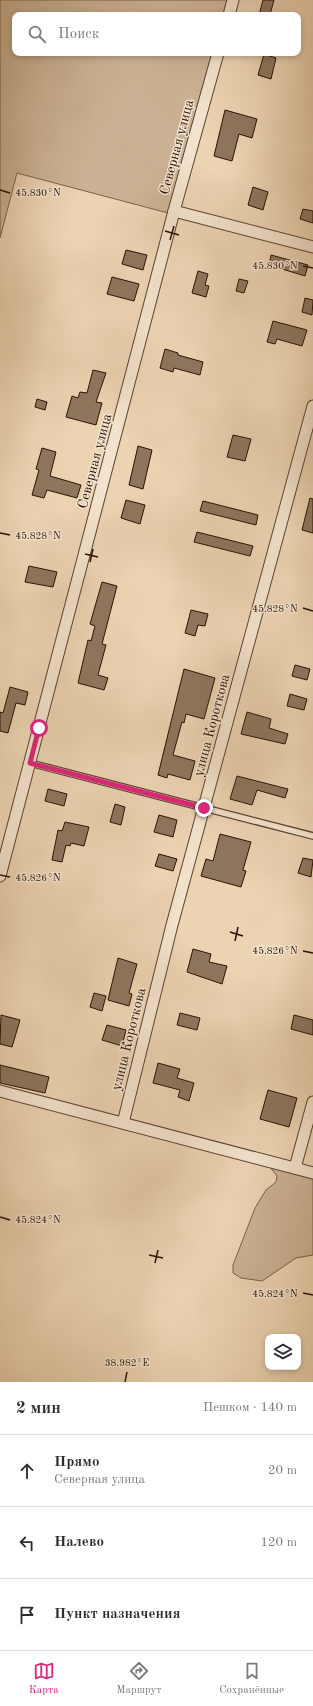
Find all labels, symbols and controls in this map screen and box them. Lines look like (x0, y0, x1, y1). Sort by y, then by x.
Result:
search box (12, 12, 301, 56)
icon: search (26, 23, 48, 45)
text: Поиск (58, 27, 99, 42)
street label: Северная улица (158, 98, 196, 196)
text: 45.830°N (15, 188, 61, 198)
text: 45.830°N (252, 261, 298, 271)
street label: Северная улица (76, 412, 114, 510)
text: 45.828°N (15, 531, 61, 541)
text: 45.828°N (252, 604, 298, 614)
street label: улица Короткова (192, 673, 232, 778)
route start (30, 719, 48, 737)
route end (195, 799, 213, 817)
text: 45.826°N (15, 873, 61, 883)
text: 45.826°N (252, 946, 298, 956)
street label: улица Короткова (109, 986, 149, 1092)
text: 45.824°N (15, 1215, 61, 1225)
text: 45.824°N (252, 1289, 298, 1299)
map controls (265, 1334, 301, 1370)
button: layers (265, 1334, 301, 1370)
text: 38.982°E (105, 1358, 149, 1368)
text: 2 мин (16, 1400, 61, 1417)
text: Пешком · 140 m (203, 1401, 297, 1414)
text: Прямо (54, 1455, 100, 1470)
icon: ahead (16, 1460, 38, 1482)
text: 20 m (268, 1464, 297, 1477)
text: Северная улица (54, 1473, 145, 1486)
icon: left (16, 1532, 38, 1554)
text: Налево (54, 1535, 104, 1550)
text: 120 m (260, 1536, 297, 1549)
icon: arrive (16, 1604, 38, 1626)
text: Пункт назначения (54, 1607, 181, 1622)
tab: Карта (29, 1660, 59, 1698)
tab: Маршрут (116, 1660, 162, 1698)
tab: Сохранённые (219, 1660, 284, 1698)

